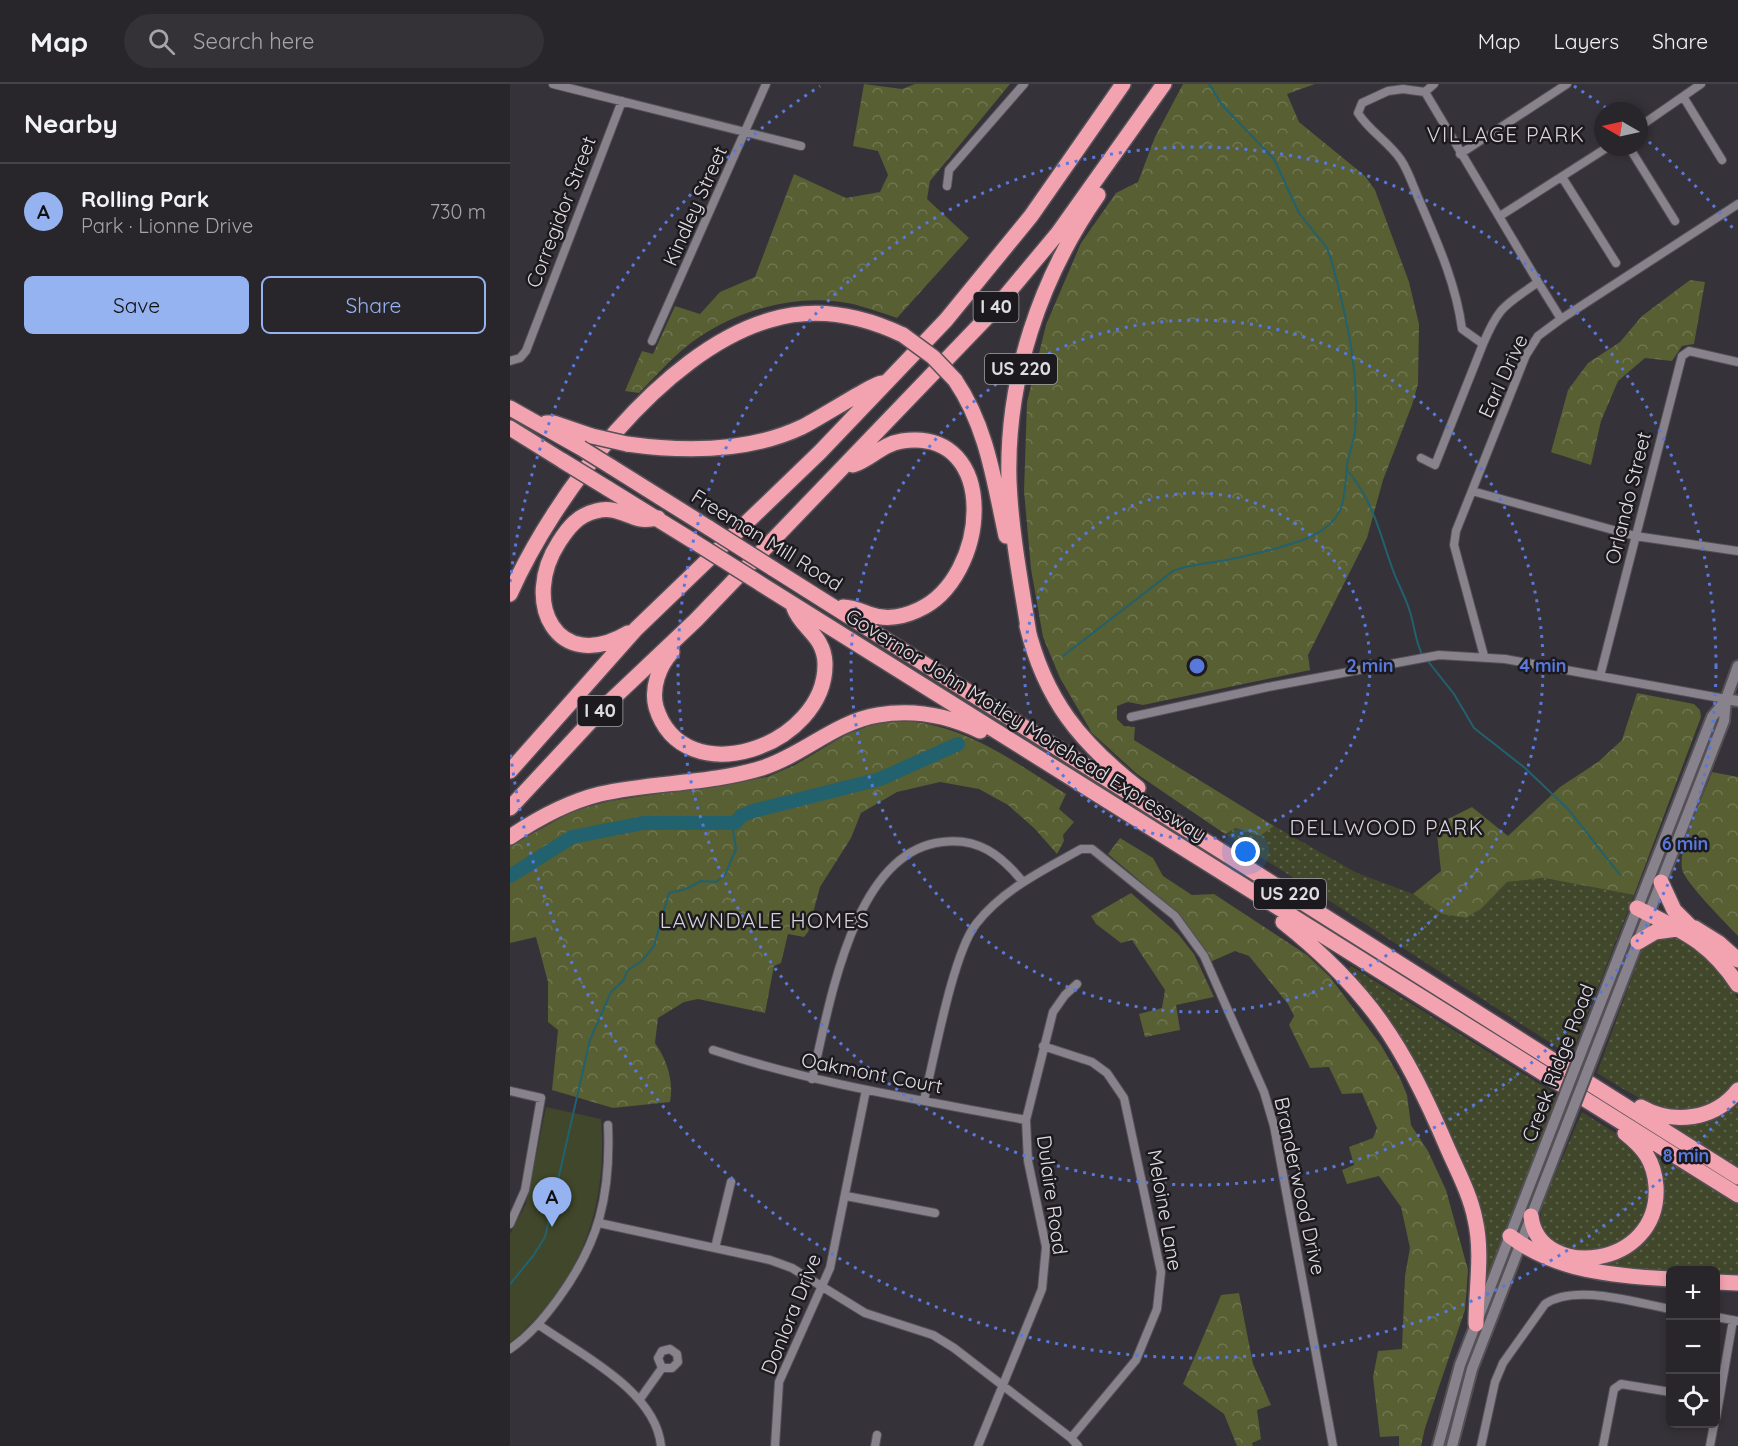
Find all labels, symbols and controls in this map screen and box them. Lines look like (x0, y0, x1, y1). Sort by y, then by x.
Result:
search box (124, 14, 544, 68)
text: Map (30, 24, 88, 59)
icon: search (145, 25, 178, 58)
text: Search here (193, 27, 315, 55)
text: Map (1478, 28, 1521, 54)
text: Layers (1554, 28, 1619, 54)
text: Share (1652, 28, 1708, 54)
north arrow (1594, 102, 1648, 156)
text: Nearby (24, 107, 118, 140)
district label: VILLAGE PARK (1427, 121, 1585, 147)
street label: Corregidor Street (520, 132, 601, 291)
street label: Kindley Street (657, 142, 732, 270)
text: Rolling Park (81, 185, 209, 213)
text: A (37, 199, 50, 224)
text: 730 m (430, 199, 486, 224)
text: Park · Lionne Drive (81, 213, 253, 238)
button: Save (24, 276, 249, 334)
button: Share (261, 276, 486, 334)
road number: I 40 (974, 292, 1018, 322)
street label: Earl Drive (1472, 330, 1533, 422)
road number: US 220 (985, 354, 1057, 384)
street label: Orlando Street (1599, 429, 1656, 567)
street label: Freeman Mill Road (687, 483, 847, 596)
street label: Governor John Motley Morehead Expressway (841, 603, 1211, 847)
text: 2 min (1347, 654, 1393, 677)
text: 4 min (1519, 654, 1567, 677)
centre of rings (1187, 656, 1207, 676)
road number: I 40 (578, 696, 622, 726)
district label: DELLWOOD PARK (1290, 814, 1484, 840)
text: 6 min (1662, 832, 1708, 855)
your location (1231, 837, 1260, 866)
road number: US 220 (1254, 879, 1326, 909)
district label: LAWNDALE HOMES (660, 907, 870, 933)
street label: Creek Ridge Road (1516, 980, 1599, 1145)
street label: Oakmont Court (799, 1047, 945, 1098)
street label: Branderwood Drive (1269, 1095, 1332, 1277)
street label: Dulaire Road (1032, 1134, 1073, 1256)
text: 8 min (1663, 1144, 1709, 1167)
street label: Meloine Lane (1143, 1147, 1188, 1272)
pin: A (532, 1178, 572, 1227)
street label: Donlora Drive (755, 1250, 826, 1378)
map controls (1666, 1266, 1720, 1428)
button: + (1666, 1266, 1720, 1320)
button: − (1666, 1320, 1720, 1374)
button: locate (1666, 1374, 1720, 1428)

